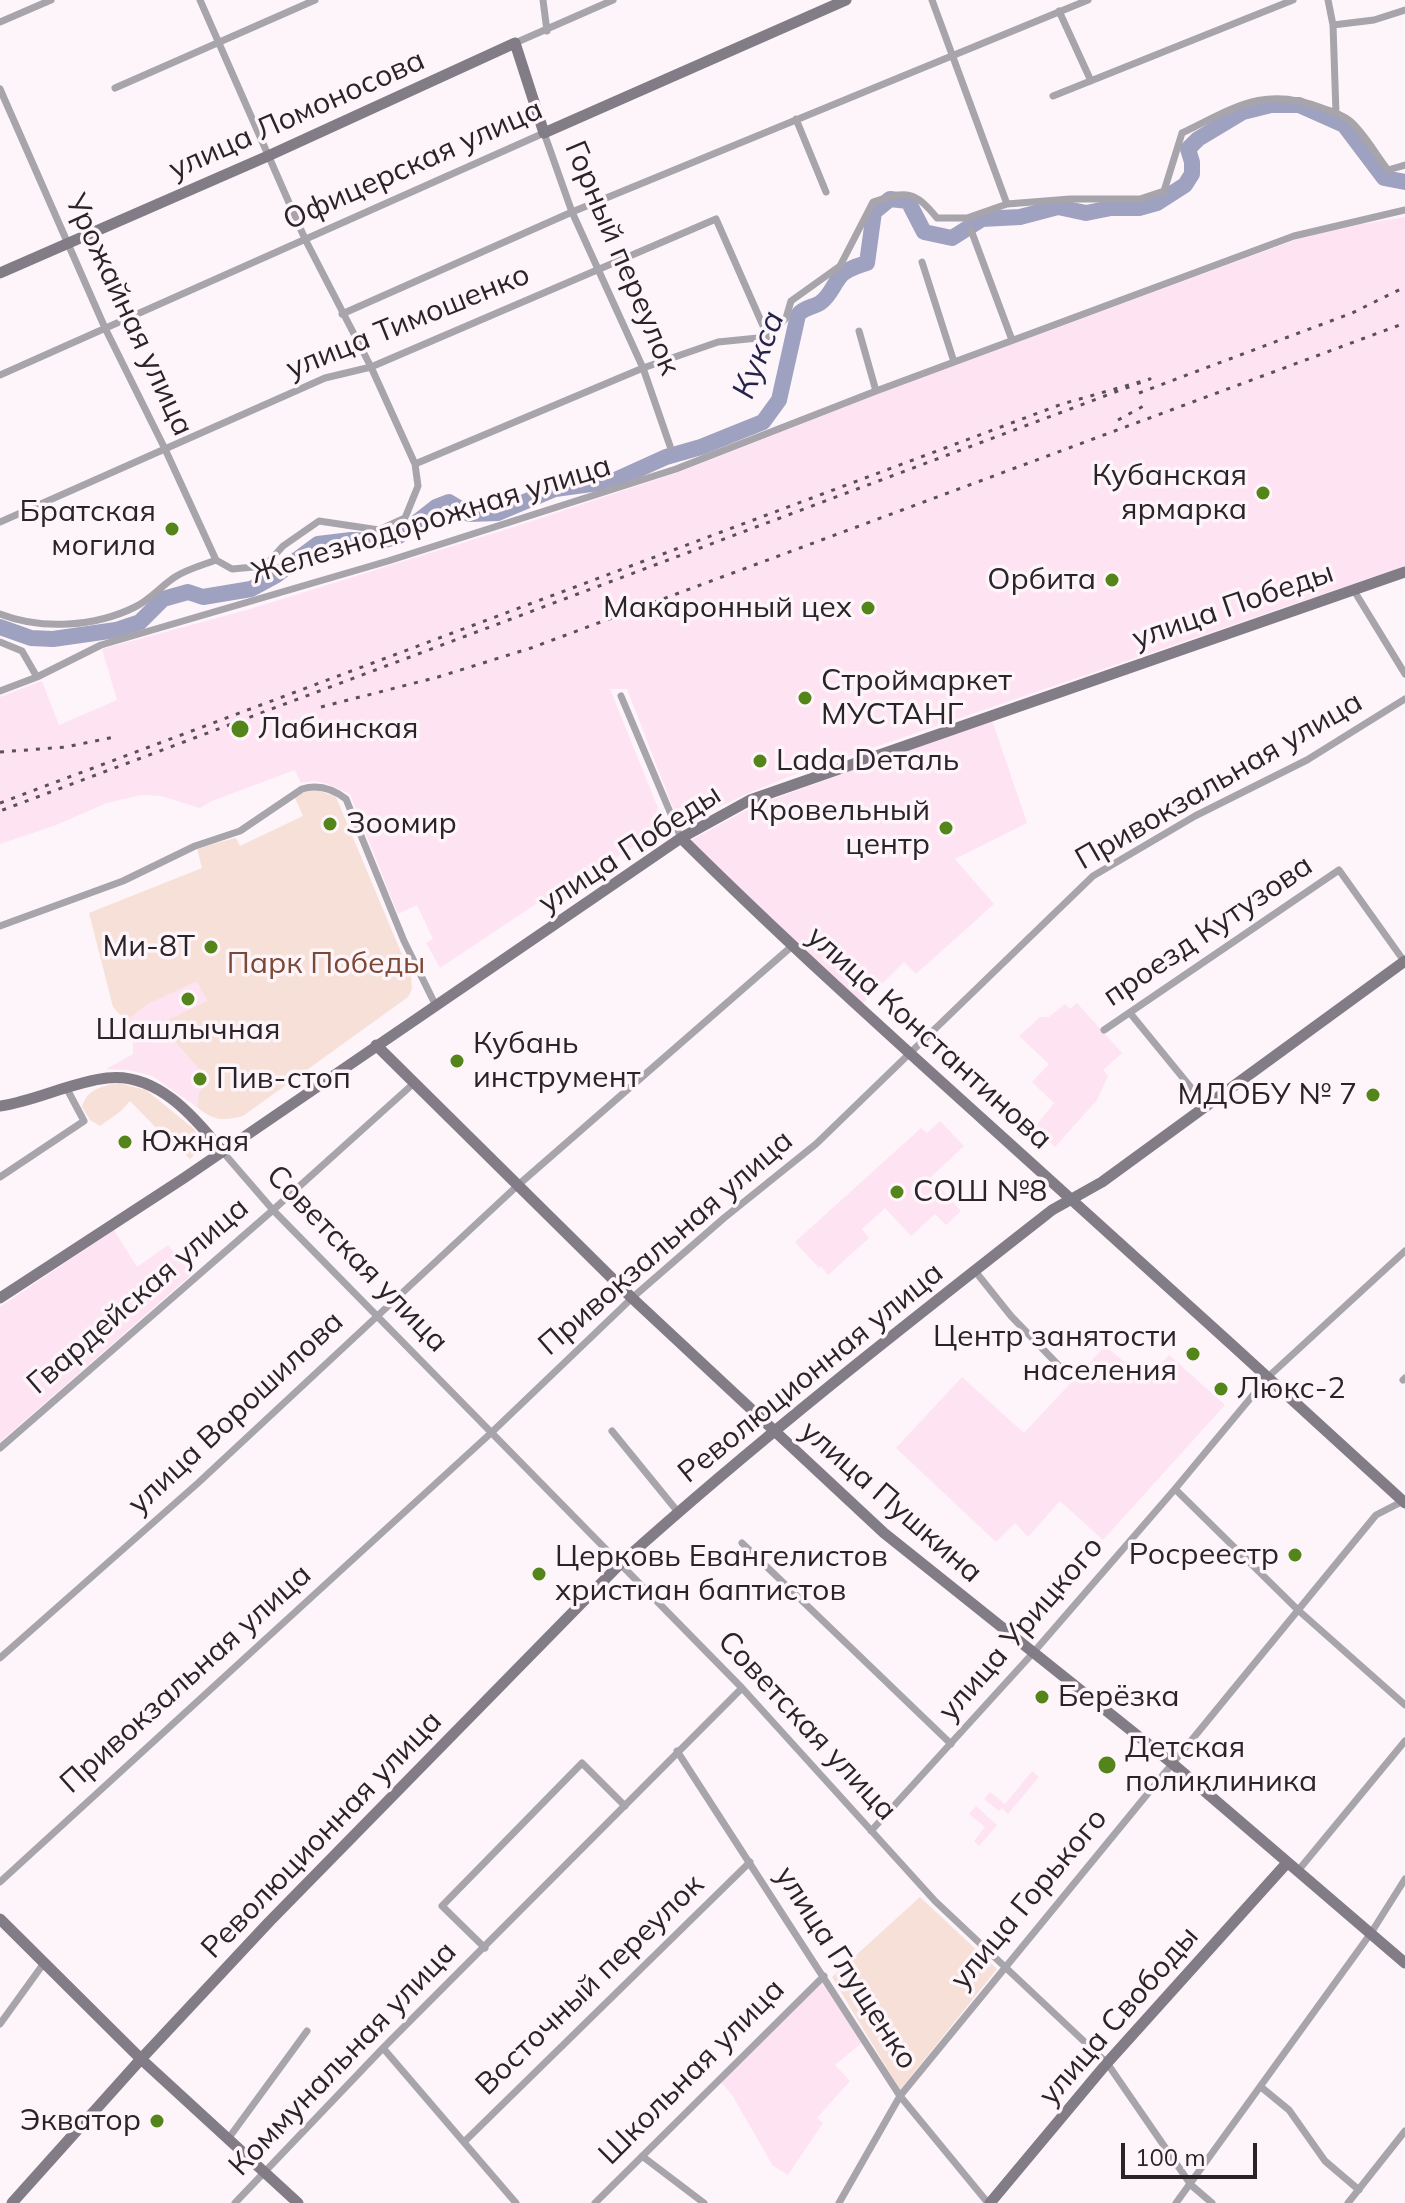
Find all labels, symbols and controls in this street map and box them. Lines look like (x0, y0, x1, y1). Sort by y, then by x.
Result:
street label: улица Ломоносова (164, 42, 430, 188)
street label: Офицерская улица (278, 92, 548, 238)
street label: Горный переулок (557, 136, 687, 380)
street label: Урожайная улица (57, 188, 201, 442)
street label: улица Тимошенко (281, 257, 535, 387)
water label: Кукса (725, 306, 793, 404)
street label: Железнодорожная улица (247, 448, 615, 592)
place label: Кубанская ярмарка (1092, 458, 1247, 528)
marker: Кубанская ярмарка (1254, 484, 1272, 502)
place label: Братская могила (19, 494, 156, 564)
marker: Братская могила (163, 520, 181, 538)
street label: улица Победы (1128, 555, 1338, 657)
place label: Орбита (987, 562, 1096, 598)
marker: Орбита (1103, 571, 1121, 589)
place label: Макаронный цех (603, 590, 852, 626)
marker: Макаронный цех (859, 599, 877, 617)
place label: Строймаркет МУСТАНГ (821, 663, 1012, 734)
street label: Привокзальная улица (1069, 684, 1369, 878)
marker: Строймаркет МУСТАНГ (796, 689, 814, 707)
place label: Лабинская (258, 711, 418, 747)
marker: Лабинская (229, 718, 251, 740)
place label: Lada Dеталь (776, 743, 959, 779)
marker: Lada Dеталь (751, 752, 769, 770)
street label: улица Победы (532, 777, 728, 921)
place label: Кровельный центр (749, 793, 930, 864)
place label: Зоомир (346, 806, 457, 842)
marker: Зоомир (321, 815, 339, 833)
marker: Кровельный центр (937, 819, 955, 837)
street label: проезд Кутузова (1096, 848, 1320, 1014)
street label: улица Константинова (799, 919, 1059, 1157)
place label: Ми-8Т (102, 929, 195, 965)
marker: Ми-8Т (202, 938, 220, 956)
park label: Парк Победы (227, 946, 425, 982)
marker: Шашлычная (179, 990, 197, 1008)
place label: Шашлычная (96, 1012, 280, 1048)
place label: Кубань инструмент (473, 1026, 640, 1096)
marker: Кубань инструмент (448, 1052, 466, 1070)
place label: Пив-стоп (216, 1061, 351, 1097)
marker: Пив-стоп (191, 1070, 209, 1088)
place label: МДОБУ № 7 (1178, 1077, 1357, 1113)
marker: МДОБУ № 7 (1364, 1086, 1382, 1104)
street label: Привокзальная улица (532, 1123, 800, 1363)
place label: Южная (141, 1124, 249, 1160)
marker: Южная (116, 1133, 134, 1151)
street label: Советская улица (259, 1158, 455, 1360)
place label: СОШ №8 (913, 1174, 1047, 1210)
marker: СОШ №8 (888, 1183, 906, 1201)
street label: Гвардейская улица (20, 1190, 256, 1402)
street label: Революционная улица (671, 1255, 951, 1491)
street label: улица Ворошилова (121, 1304, 351, 1522)
place label: Центр занятости населения (933, 1319, 1177, 1390)
marker: Центр занятости населения (1184, 1345, 1202, 1363)
place label: Люкс-2 (1237, 1371, 1346, 1407)
marker: Люкс-2 (1212, 1380, 1230, 1398)
street label: улица Пушкина (793, 1413, 989, 1591)
street label: улица Урицкого (931, 1529, 1111, 1729)
place label: Росреестр (1129, 1537, 1279, 1573)
place label: Церковь Евангелистов христиан баптистов (555, 1539, 888, 1610)
marker: Росреестр (1286, 1546, 1304, 1564)
street label: Привокзальная улица (53, 1557, 319, 1801)
marker: Церковь Евангелистов христиан баптистов (530, 1565, 548, 1583)
street label: Советская улица (710, 1624, 904, 1828)
place label: Берёзка (1058, 1679, 1180, 1715)
marker: Берёзка (1033, 1688, 1051, 1706)
street label: Революционная улица (194, 1704, 450, 1966)
place label: Детская поликлиника (1125, 1730, 1317, 1800)
marker: Детская поликлиника (1096, 1754, 1118, 1776)
street label: улица Горького (943, 1801, 1115, 1997)
street label: улица Глущенко (767, 1860, 925, 2076)
street label: Восточный переулок (469, 1867, 711, 2103)
street label: улица Свободы (1031, 1919, 1207, 2113)
street label: Коммунальная улица (222, 1934, 464, 2184)
street label: Школьная улица (592, 1972, 792, 2172)
place label: Экватор (20, 2103, 141, 2139)
marker: Экватор (148, 2112, 166, 2130)
scale bar (1125, 2127, 1261, 2177)
text: 100 m (1135, 2142, 1206, 2172)

